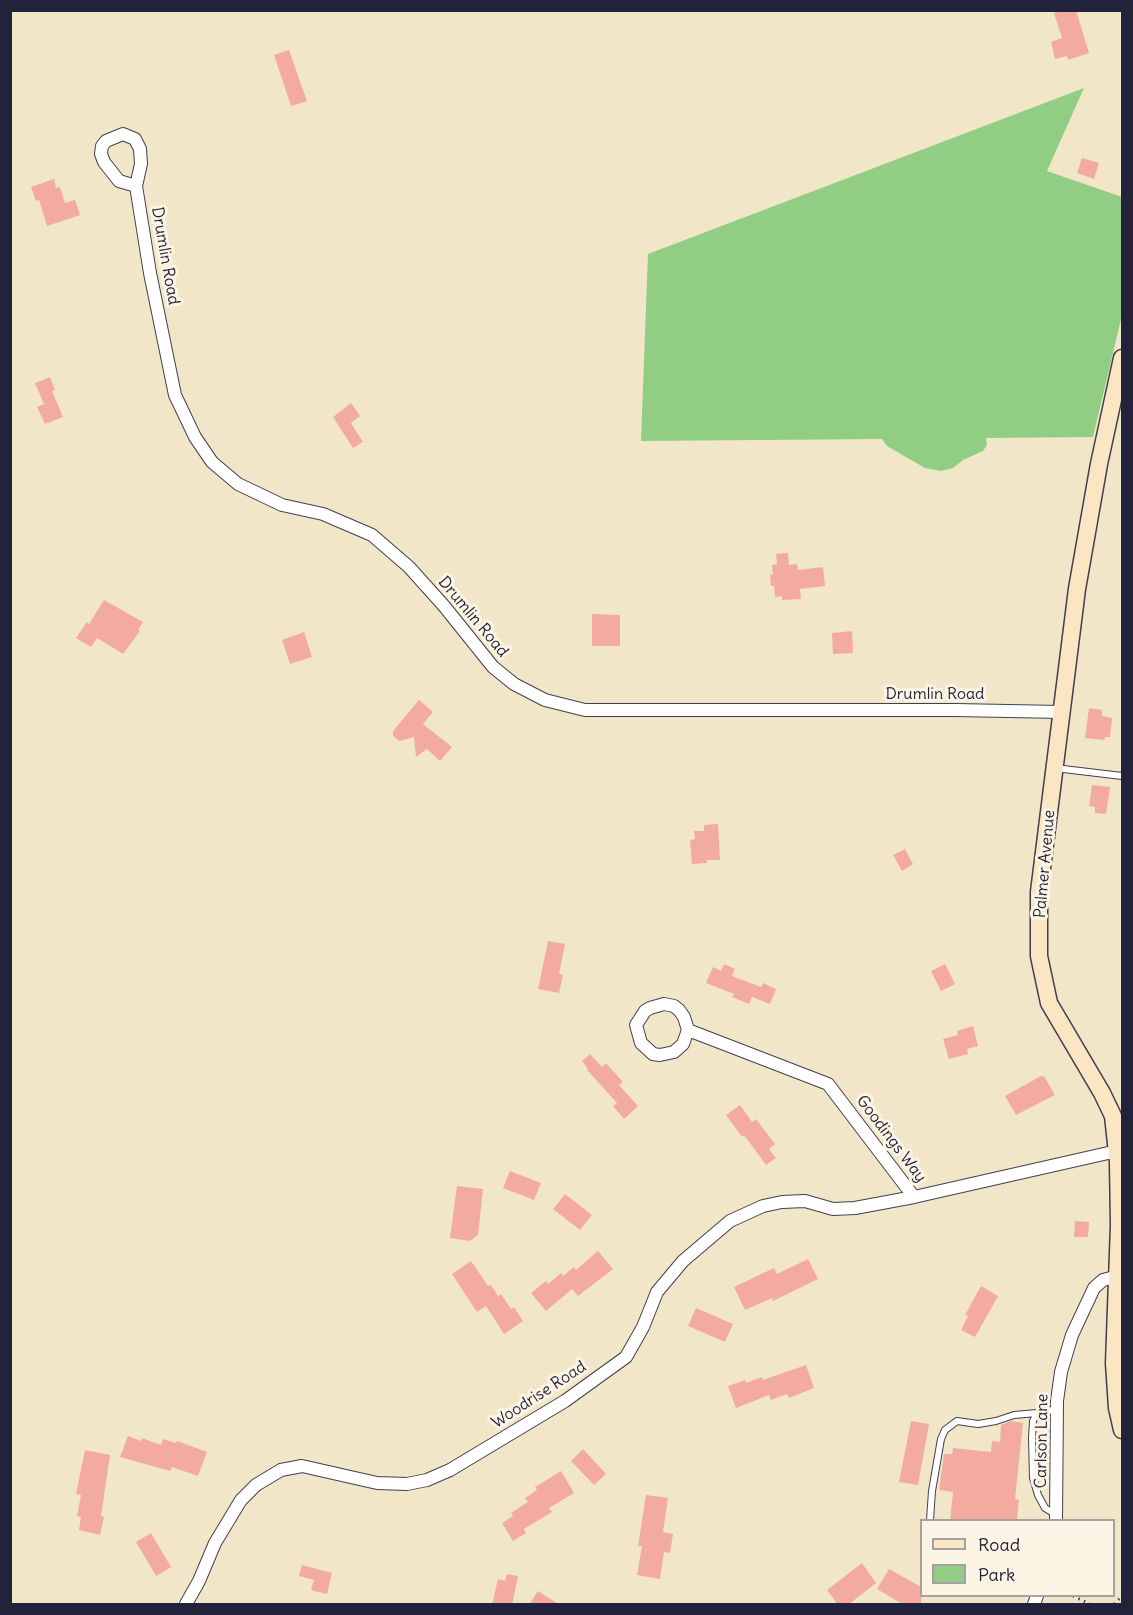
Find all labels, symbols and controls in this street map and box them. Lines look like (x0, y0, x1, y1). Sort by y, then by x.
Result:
street label: Drumlin Road (147, 206, 183, 306)
street label: Drumlin Road (434, 573, 512, 661)
street label: Drumlin Road (885, 684, 985, 704)
street label: Palmer Avenue (1031, 809, 1059, 919)
street label: Goodings Way (852, 1092, 930, 1186)
street label: Woodrise Road (488, 1357, 590, 1433)
street label: Carlson Lane (1032, 1394, 1052, 1488)
legend (920, 1519, 1115, 1597)
text: Road (978, 1533, 1020, 1556)
text: Park (978, 1563, 1015, 1586)

